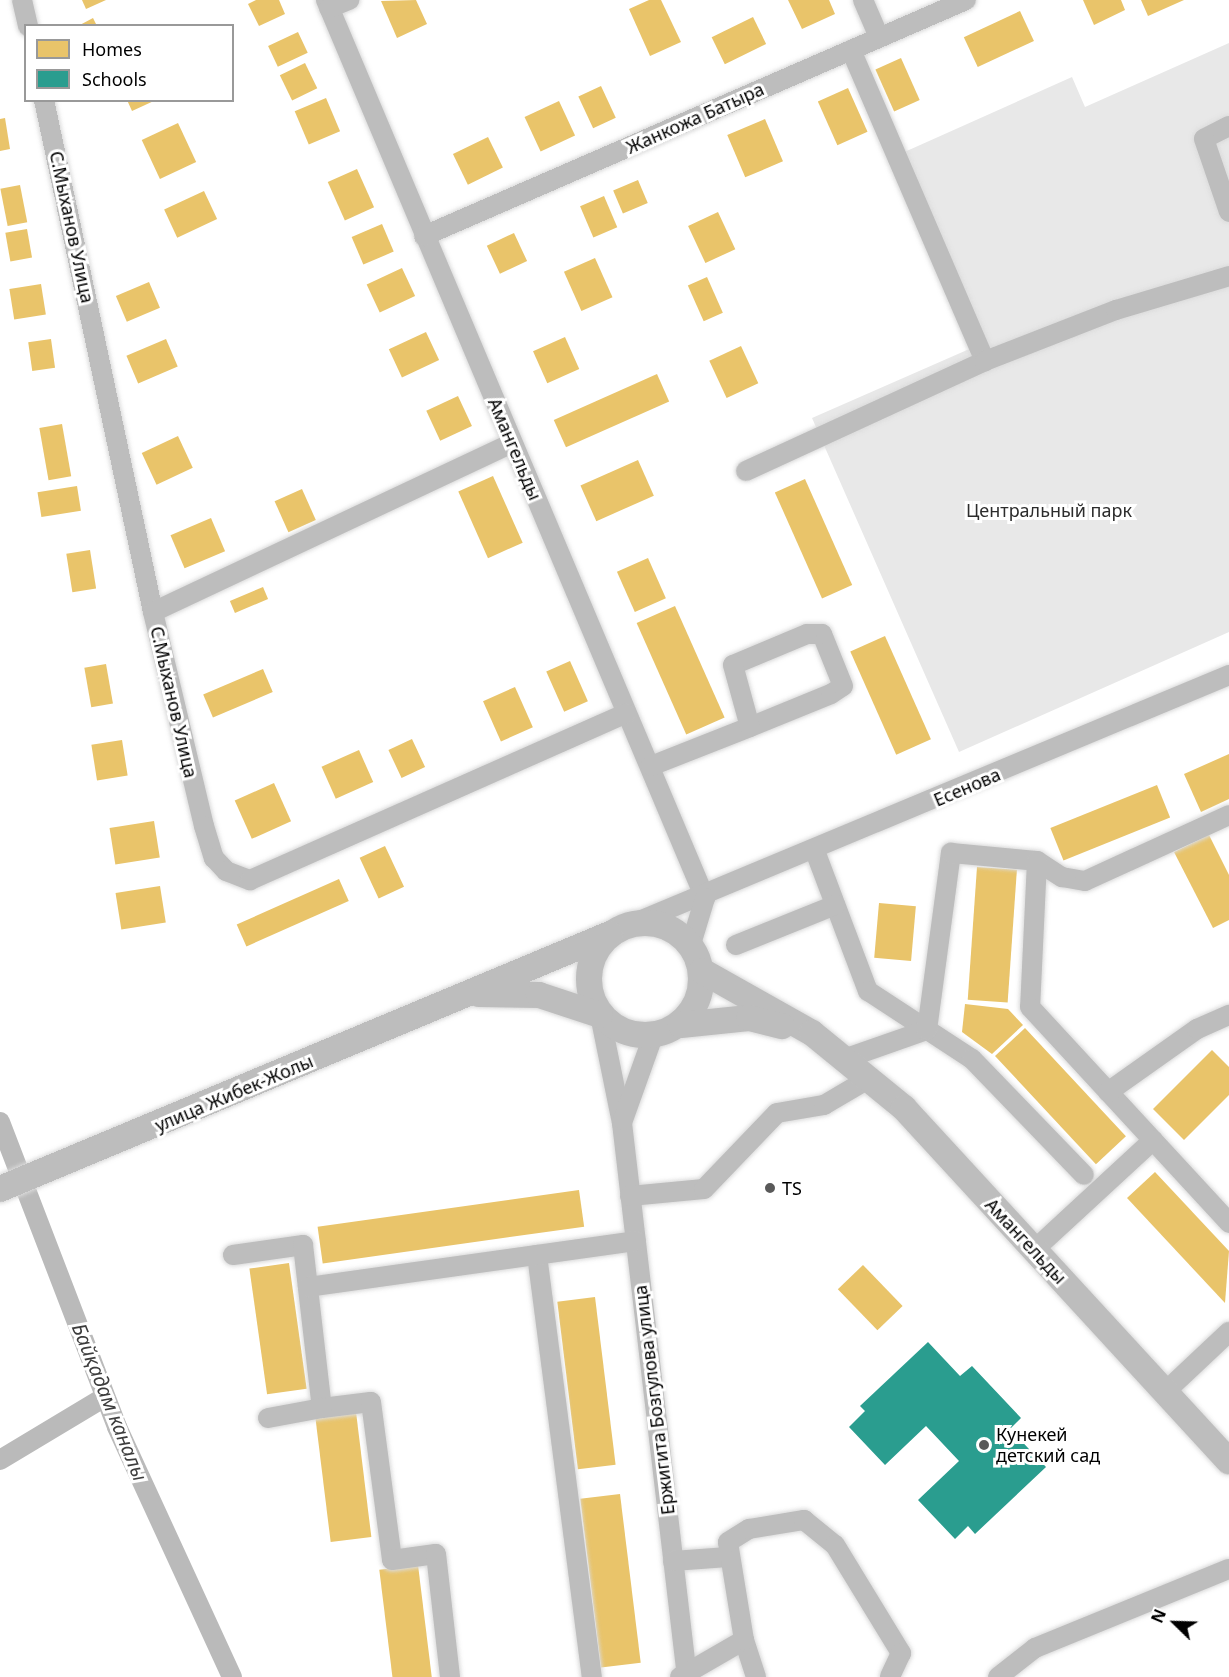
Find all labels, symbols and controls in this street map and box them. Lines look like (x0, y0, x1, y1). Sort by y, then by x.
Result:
legend (24, 24, 234, 102)
text: Homes (82, 37, 142, 61)
text: Schools (82, 67, 147, 91)
street label: Жанкожа Батыра (623, 78, 767, 158)
street label: С.Мыханов Улица (45, 149, 99, 305)
street label: Амангельды (484, 395, 546, 503)
park label: Центральный парк (966, 499, 1132, 521)
street label: С.Мыханов Улица (146, 624, 202, 780)
street label: Есенова (930, 763, 1004, 811)
street label: улица Жибек-Жолы (152, 1050, 316, 1136)
place label: TS (782, 1177, 802, 1199)
marker: TS (763, 1181, 777, 1195)
street label: Амангельды (981, 1194, 1071, 1288)
street label: Ержигита Бозгулова улица (629, 1284, 679, 1516)
water label: Байқадам каналы (67, 1320, 153, 1484)
place label: Кунекей детский сад (996, 1424, 1100, 1466)
marker: Кунекей детский сад (977, 1438, 991, 1452)
north arrow (1145, 1593, 1205, 1653)
text: N (1146, 1606, 1171, 1626)

